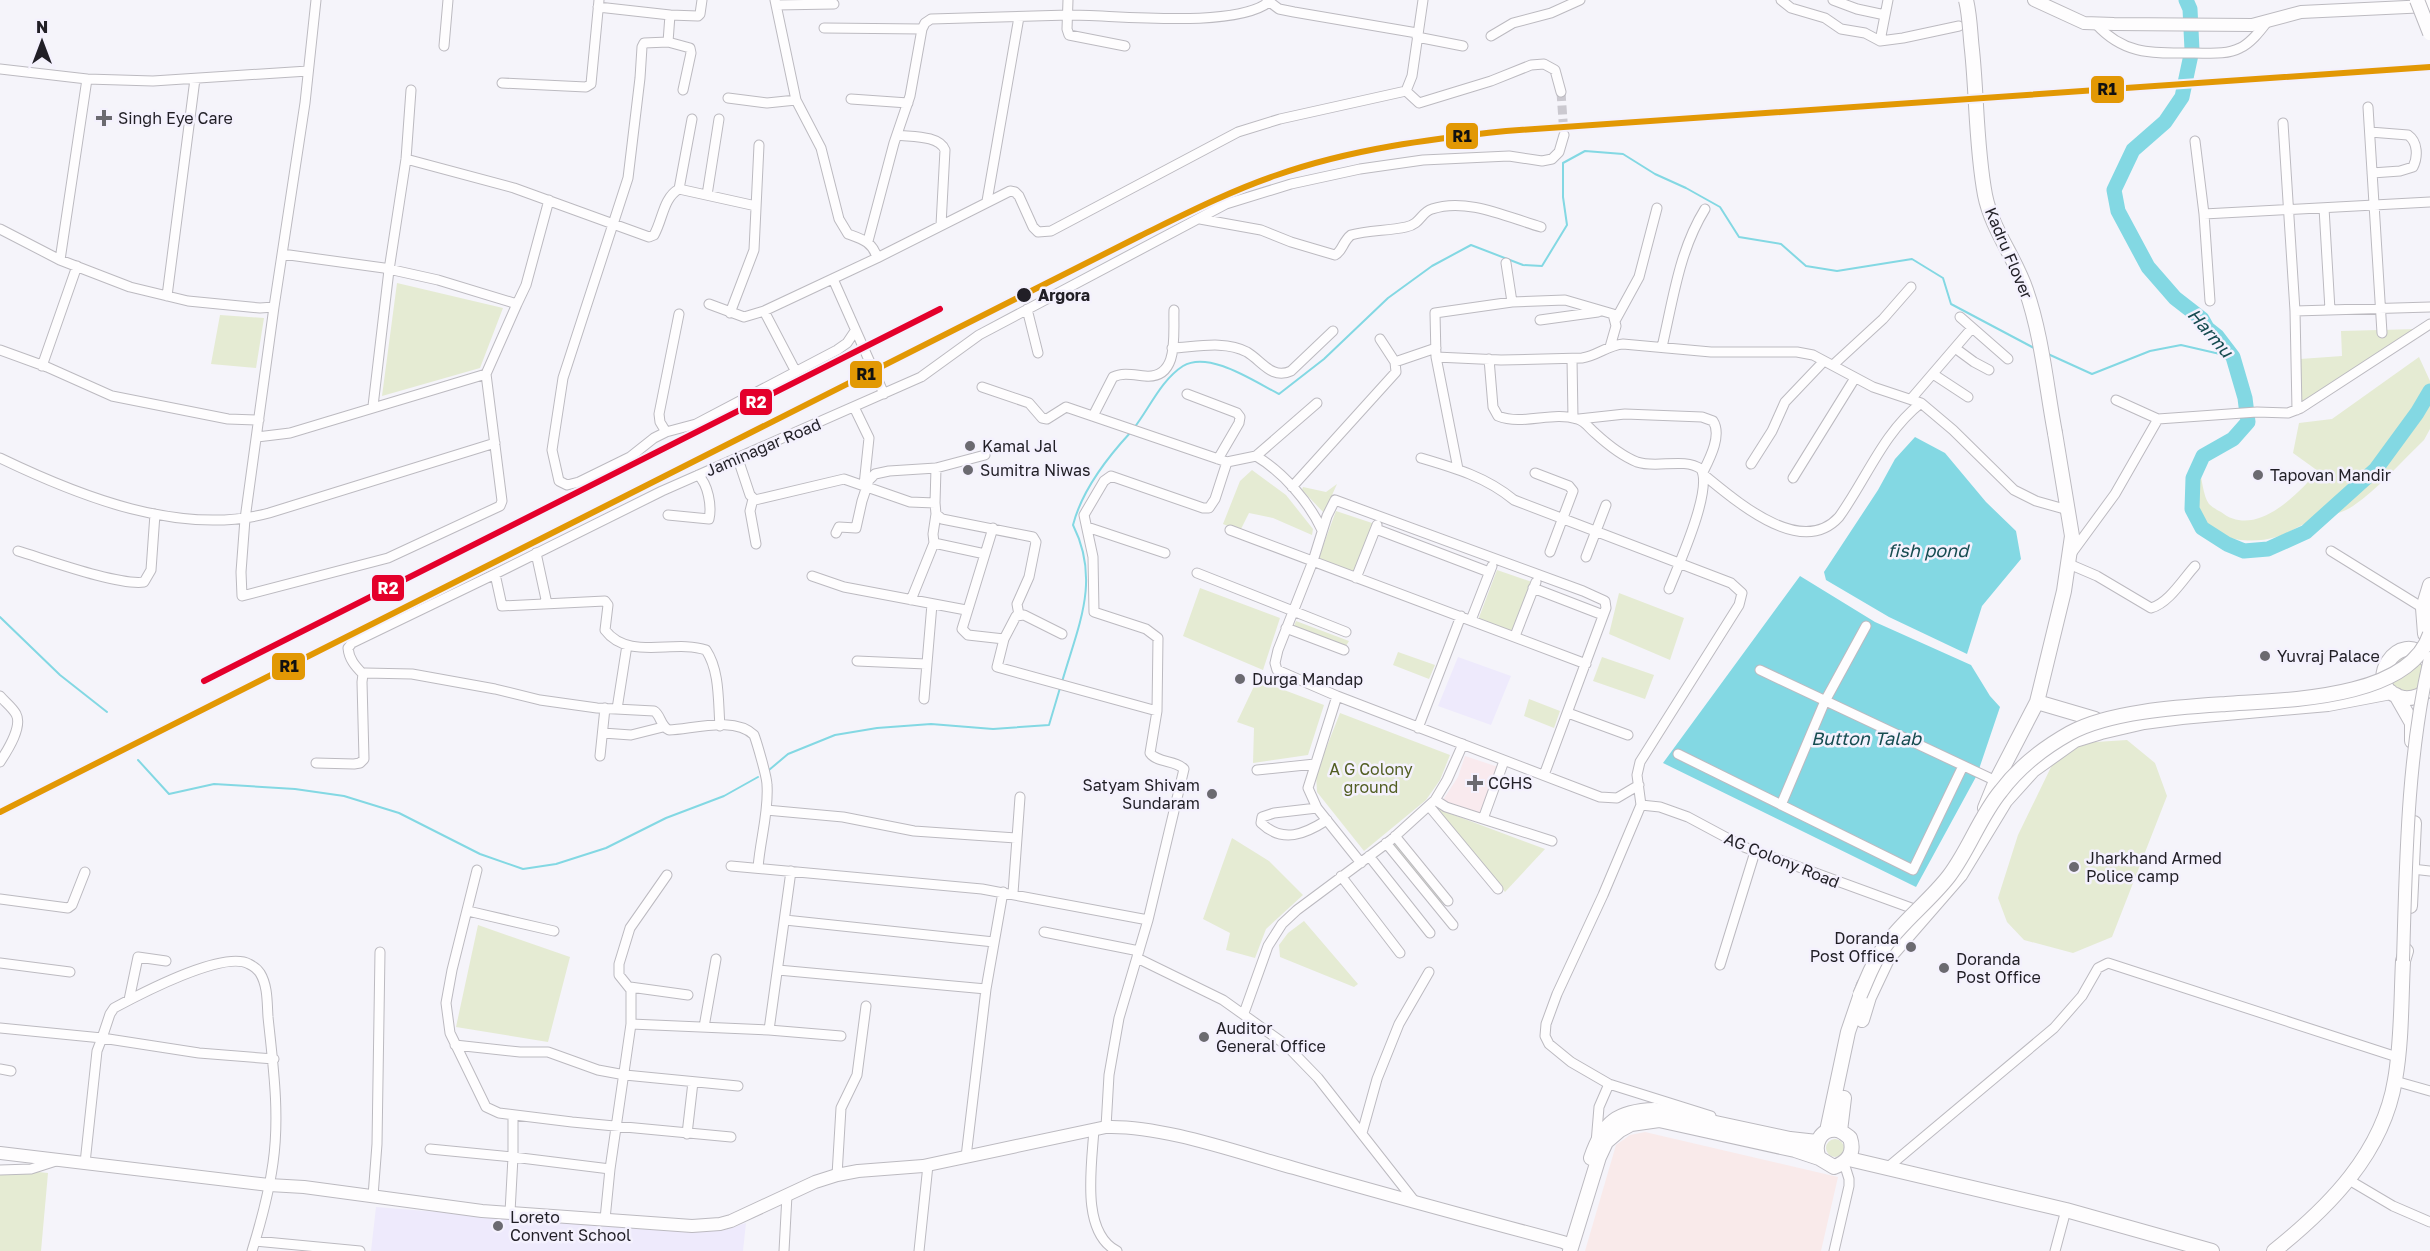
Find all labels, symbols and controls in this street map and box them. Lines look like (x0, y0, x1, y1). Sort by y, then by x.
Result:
north arrow (12, 12, 72, 72)
text: N (36, 17, 48, 37)
line badge: R1 (2090, 75, 2125, 104)
text: R1 (2097, 79, 2117, 99)
place label: Singh Eye Care (118, 108, 233, 128)
marker: Singh Eye Care (95, 109, 113, 127)
line badge: R1 (1445, 122, 1479, 150)
text: R1 (1452, 126, 1472, 146)
street label: Kadru Flover (1981, 204, 2037, 302)
place label: Argora (1038, 285, 1090, 305)
marker: Argora (1015, 286, 1033, 304)
water label: Harmu (2184, 303, 2239, 362)
line badge: R1 (849, 360, 883, 389)
text: R1 (856, 364, 876, 384)
line badge: R2 (739, 388, 773, 416)
text: R2 (746, 392, 767, 412)
street label: Jaminagar Road (702, 414, 824, 480)
place label: Kamal Jal (982, 436, 1057, 456)
marker: Kamal Jal (963, 439, 977, 453)
place label: Sumitra Niwas (980, 460, 1091, 480)
marker: Sumitra Niwas (961, 463, 975, 477)
place label: Tapovan Mandir (2270, 465, 2391, 485)
marker: Tapovan Mandir (2251, 468, 2265, 482)
water label: fish pond (1888, 539, 1970, 561)
line badge: R2 (371, 574, 405, 602)
text: R2 (378, 578, 399, 598)
place label: Yuvraj Palace (2277, 646, 2380, 666)
marker: Yuvraj Palace (2258, 649, 2272, 663)
line badge: R1 (271, 652, 306, 681)
text: R1 (279, 656, 299, 676)
place label: Durga Mandap (1252, 669, 1363, 689)
marker: Durga Mandap (1233, 672, 1247, 686)
water label: Button Talab (1811, 727, 1923, 749)
park label: A G Colony ground (1329, 759, 1413, 797)
place label: CGHS (1488, 773, 1533, 793)
marker: CGHS (1466, 774, 1484, 792)
place label: Satyam Shivam Sundaram (1082, 775, 1200, 813)
marker: Satyam Shivam Sundaram (1205, 787, 1219, 801)
street label: AG Colony Road (1722, 828, 1842, 892)
place label: Jharkhand Armed Police camp (2086, 848, 2222, 886)
marker: Jharkhand Armed Police camp (2067, 860, 2081, 874)
place label: Doranda Post Office. (1810, 928, 1899, 966)
marker: Doranda Post Office. (1904, 940, 1918, 954)
place label: Doranda Post Office (1956, 949, 2041, 987)
marker: Doranda Post Office (1937, 961, 1951, 975)
place label: Auditor General Office (1216, 1018, 1326, 1056)
marker: Auditor General Office (1197, 1030, 1211, 1044)
place label: Loreto Convent School (510, 1207, 631, 1245)
marker: Loreto Convent School (491, 1219, 505, 1233)

